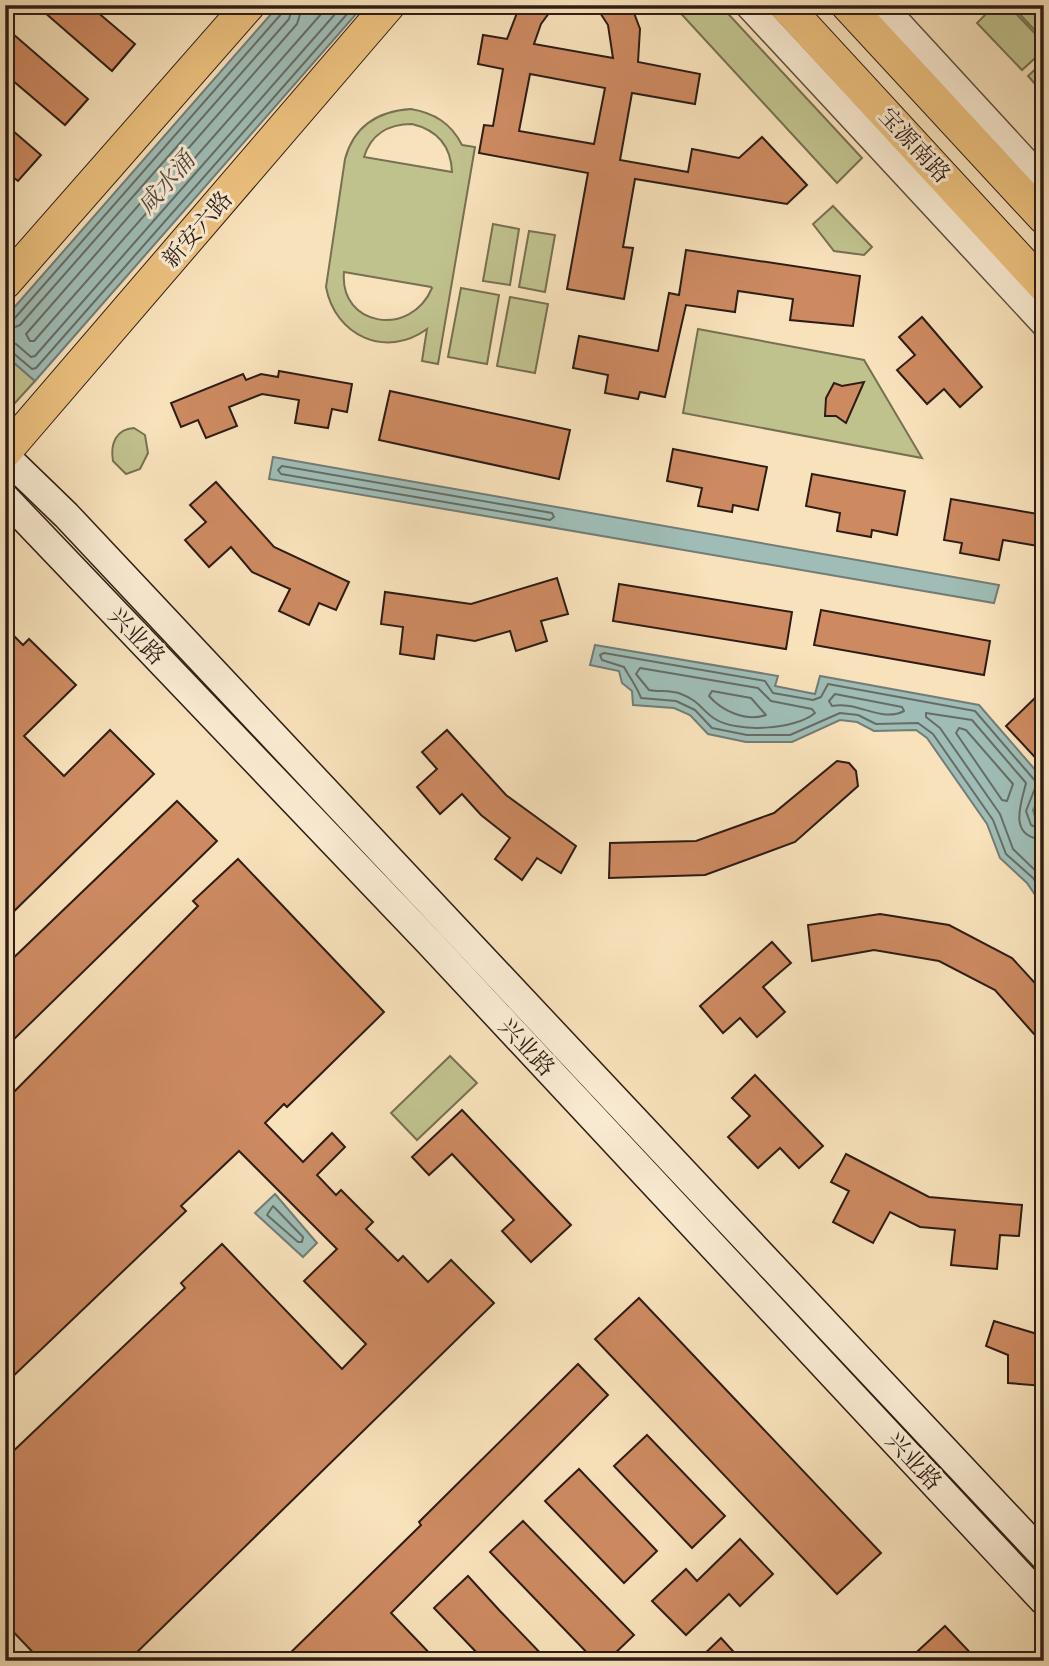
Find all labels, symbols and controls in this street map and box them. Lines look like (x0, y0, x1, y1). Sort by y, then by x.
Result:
street label: 宝源南路 (873, 102, 956, 188)
water label: 咸水涌 (132, 144, 202, 219)
street label: 新安六路 (157, 186, 238, 273)
street label: 兴业路 (103, 602, 170, 671)
street label: 兴业路 (493, 1013, 560, 1082)
street label: 兴业路 (880, 1427, 947, 1496)

